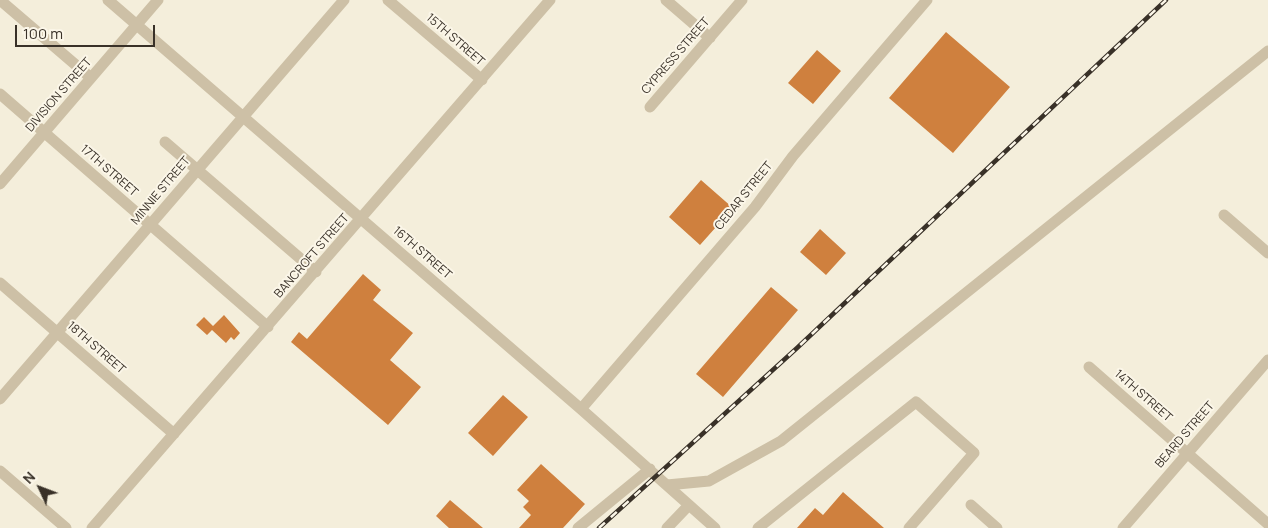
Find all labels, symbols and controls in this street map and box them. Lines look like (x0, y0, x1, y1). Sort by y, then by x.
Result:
street label: 15TH STREET (423, 11, 487, 69)
scale bar (18, 15, 158, 47)
street label: CYPRESS STREET (639, 15, 713, 97)
text: 100 m (23, 23, 63, 44)
street label: DIVISION STREET (23, 55, 95, 135)
street label: 17TH STREET (77, 142, 141, 200)
street label: MINNIE STREET (128, 154, 194, 228)
street label: CEDAR STREET (712, 159, 776, 233)
street label: BANCROFT STREET (272, 211, 352, 301)
street label: 16TH STREET (390, 224, 454, 282)
street label: 18TH STREET (64, 319, 128, 377)
street label: 14TH STREET (1111, 367, 1175, 425)
street label: BEARD STREET (1152, 399, 1218, 471)
north arrow (15, 463, 65, 513)
text: N (18, 467, 39, 488)

